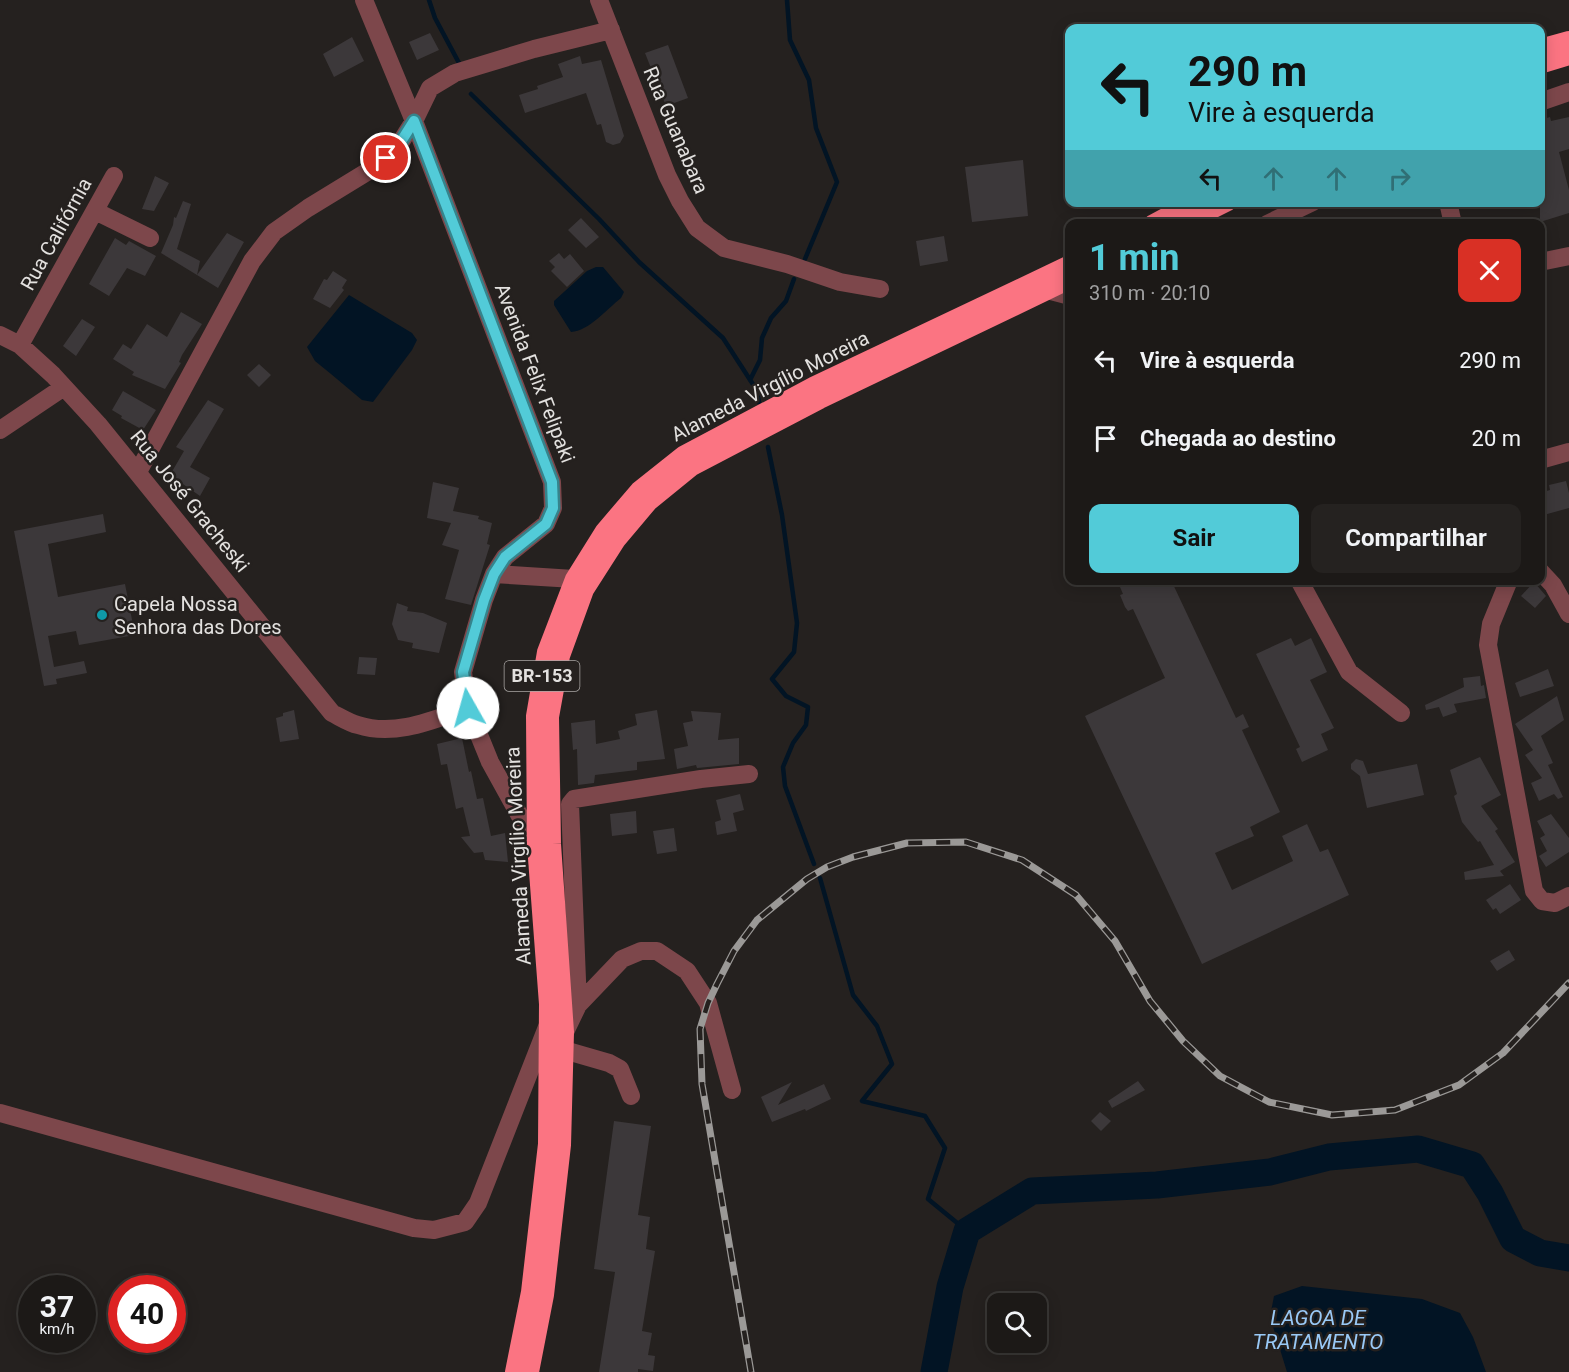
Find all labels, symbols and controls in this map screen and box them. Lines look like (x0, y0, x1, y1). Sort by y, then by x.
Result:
text: 290 m (1188, 47, 1307, 96)
icon: left (1089, 48, 1167, 126)
street label: Rua Guanabara (638, 63, 714, 197)
text: Vire à esquerda (1188, 97, 1375, 129)
pin (360, 132, 411, 183)
icon: arrive (369, 141, 402, 174)
icon: left (1194, 162, 1227, 195)
icon: ahead (1257, 162, 1290, 195)
icon: ahead (1320, 162, 1353, 195)
icon: right (1383, 162, 1416, 195)
street label: Rua Califórnia (15, 174, 97, 294)
text: 1 min (1089, 237, 1180, 279)
button: close (1458, 239, 1521, 302)
street label: Avenida Felix Felipaki (490, 280, 580, 466)
text: 310 m · 20:10 (1089, 281, 1210, 305)
street label: Alameda Virgílio Moreira (667, 326, 873, 446)
icon: left (1089, 344, 1122, 377)
text: Vire à esquerda (1140, 348, 1294, 373)
text: 290 m (1459, 348, 1521, 373)
icon: arrive (1089, 422, 1122, 455)
street label: Rua José Gracheski (125, 425, 255, 577)
text: Chegada ao destino (1140, 426, 1336, 451)
text: 20 m (1472, 426, 1521, 451)
button: Sair (1089, 504, 1299, 573)
button: Compartilhar (1311, 504, 1521, 573)
place label: Capela Nossa Senhora das Dores (114, 592, 282, 639)
marker: Capela Nossa Senhora das Dores (95, 608, 109, 622)
road number: BR-153 (504, 661, 580, 691)
position arrow (436, 676, 500, 740)
street label: Alameda Virgílio Moreira (500, 746, 536, 966)
speed limit sign: 40 (108, 1275, 186, 1353)
text: 37 (40, 1289, 74, 1324)
map controls (987, 1293, 1047, 1353)
button: search (987, 1293, 1047, 1353)
water label: LAGOA DE TRATAMENTO (1253, 1306, 1383, 1354)
text: km/h (39, 1320, 75, 1338)

